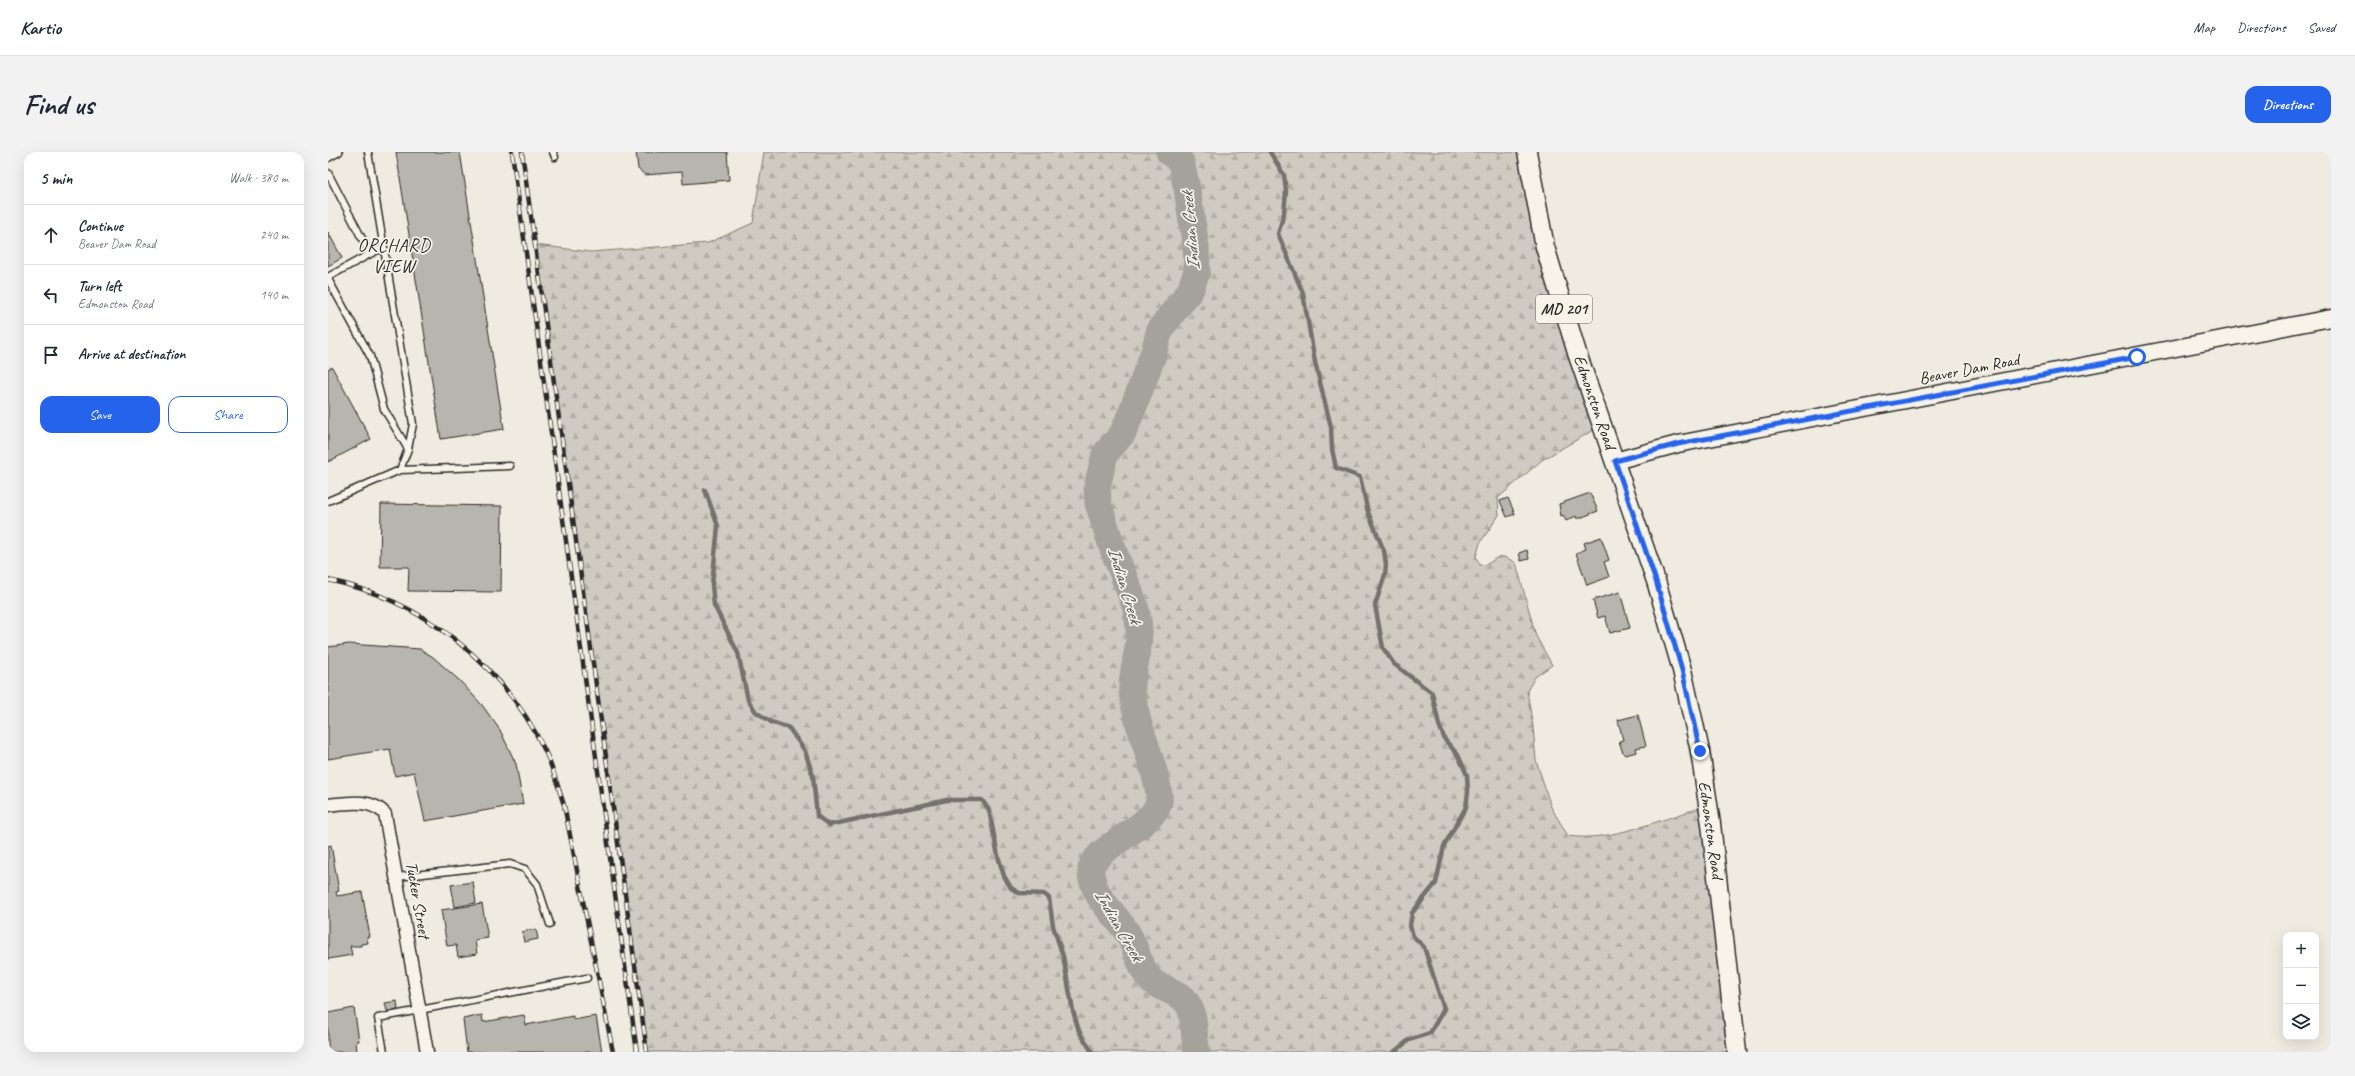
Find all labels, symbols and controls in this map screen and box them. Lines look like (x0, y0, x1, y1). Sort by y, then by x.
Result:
text: Kartio (20, 16, 61, 40)
text: Map (2194, 19, 2215, 36)
text: Directions (2237, 19, 2286, 36)
text: Saved (2308, 19, 2335, 36)
button: Directions (2245, 86, 2331, 123)
text: Find us (24, 87, 94, 122)
text: 5 min (40, 168, 72, 189)
text: Walk · 380 m (229, 170, 288, 186)
water label: Indian Creek (1175, 188, 1204, 271)
text: Continue (78, 217, 123, 236)
icon: ahead (40, 224, 62, 246)
text: 240 m (260, 227, 288, 243)
district label: ORCHARD VIEW (357, 234, 431, 277)
text: Beaver Dam Road (78, 236, 156, 252)
text: Turn left (78, 277, 121, 296)
icon: left (40, 284, 62, 306)
text: 140 m (260, 287, 288, 303)
road number: MD 201 (1536, 295, 1592, 323)
text: Edmonston Road (78, 296, 153, 312)
icon: arrive (40, 344, 62, 366)
text: Arrive at destination (78, 345, 185, 364)
route start (2128, 348, 2146, 366)
street label: Beaver Dam Road (1917, 349, 2023, 389)
street label: Edmonston Road (1569, 352, 1622, 454)
button: Save (40, 396, 160, 433)
button: Share (168, 396, 288, 433)
water label: Indian Creek (1103, 544, 1148, 629)
route end (1691, 742, 1709, 760)
street label: Edmonston Road (1694, 780, 1729, 882)
street label: Tucker Street (401, 860, 435, 942)
water label: Indian Creek (1090, 886, 1150, 967)
map controls (2283, 932, 2319, 1040)
button: + (2283, 932, 2319, 968)
button: − (2283, 968, 2319, 1004)
button: layers (2283, 1004, 2319, 1040)

